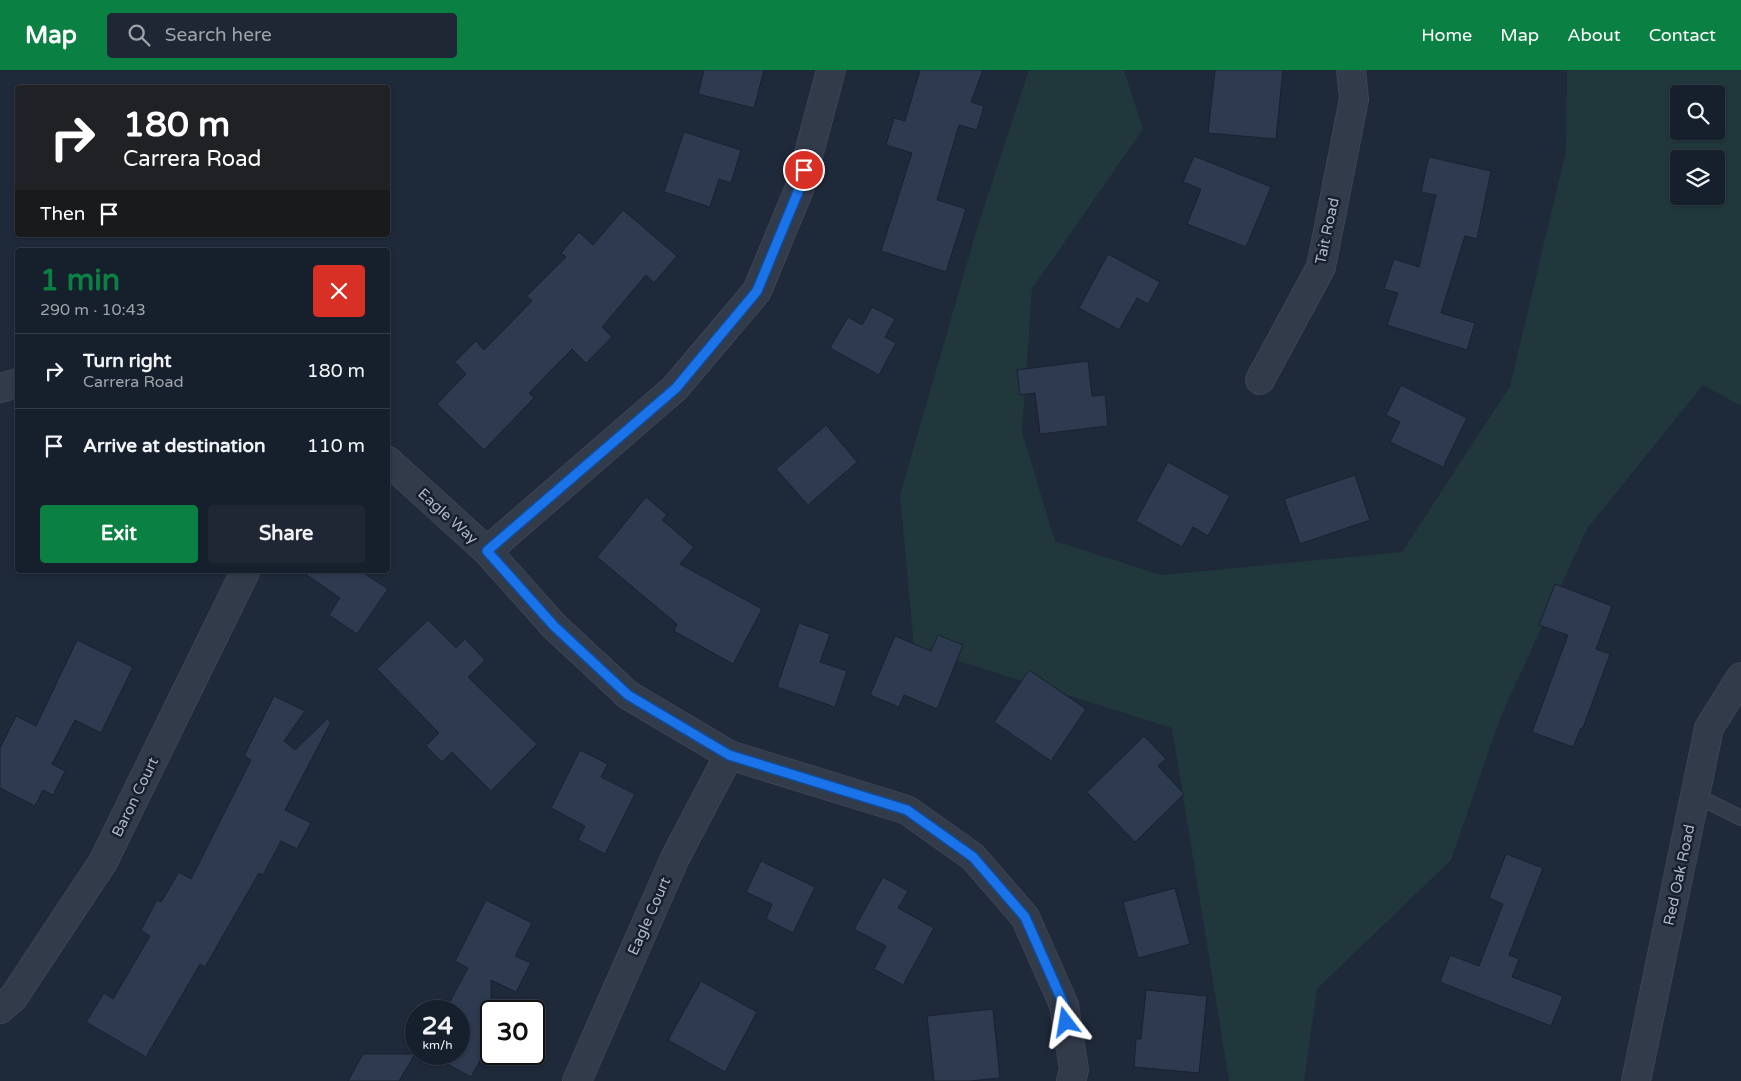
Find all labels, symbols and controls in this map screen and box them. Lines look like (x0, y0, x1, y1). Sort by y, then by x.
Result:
search box (107, 13, 457, 58)
text: Map (25, 21, 77, 50)
icon: search (125, 21, 153, 49)
text: Search here (165, 24, 272, 46)
text: Home (1421, 24, 1472, 46)
text: Map (1500, 24, 1539, 46)
text: About (1567, 24, 1621, 46)
text: Contact (1649, 24, 1716, 46)
map controls (1670, 85, 1725, 205)
button: search (1670, 85, 1725, 140)
text: 180 m (123, 104, 230, 146)
icon: right (40, 105, 105, 170)
text: Carrera Road (123, 146, 261, 172)
pin (783, 149, 825, 191)
button: layers (1670, 150, 1725, 205)
icon: arrive (790, 156, 818, 184)
street label: Tait Road (1311, 196, 1343, 266)
icon: arrive (95, 200, 123, 228)
text: Then (40, 203, 85, 225)
text: 1 min (40, 262, 120, 299)
button: close (313, 265, 365, 317)
text: 290 m · 10:43 (40, 300, 146, 320)
text: Turn right (83, 350, 171, 372)
icon: right (40, 357, 68, 385)
text: 180 m (307, 360, 365, 382)
text: Carrera Road (83, 372, 184, 392)
icon: arrive (40, 432, 68, 460)
text: Arrive at destination (83, 435, 266, 457)
text: 110 m (307, 435, 365, 457)
street label: Eagle Way (414, 484, 482, 548)
button: Exit (40, 505, 198, 563)
button: Share (208, 505, 365, 563)
street label: Baron Court (108, 754, 162, 840)
street label: Red Oak Road (1660, 823, 1698, 927)
street label: Eagle Court (624, 874, 674, 958)
position arrow (1039, 995, 1091, 1047)
speed limit sign: 30 (480, 1000, 545, 1065)
text: 24 (422, 1011, 453, 1041)
text: km/h (422, 1038, 453, 1052)

